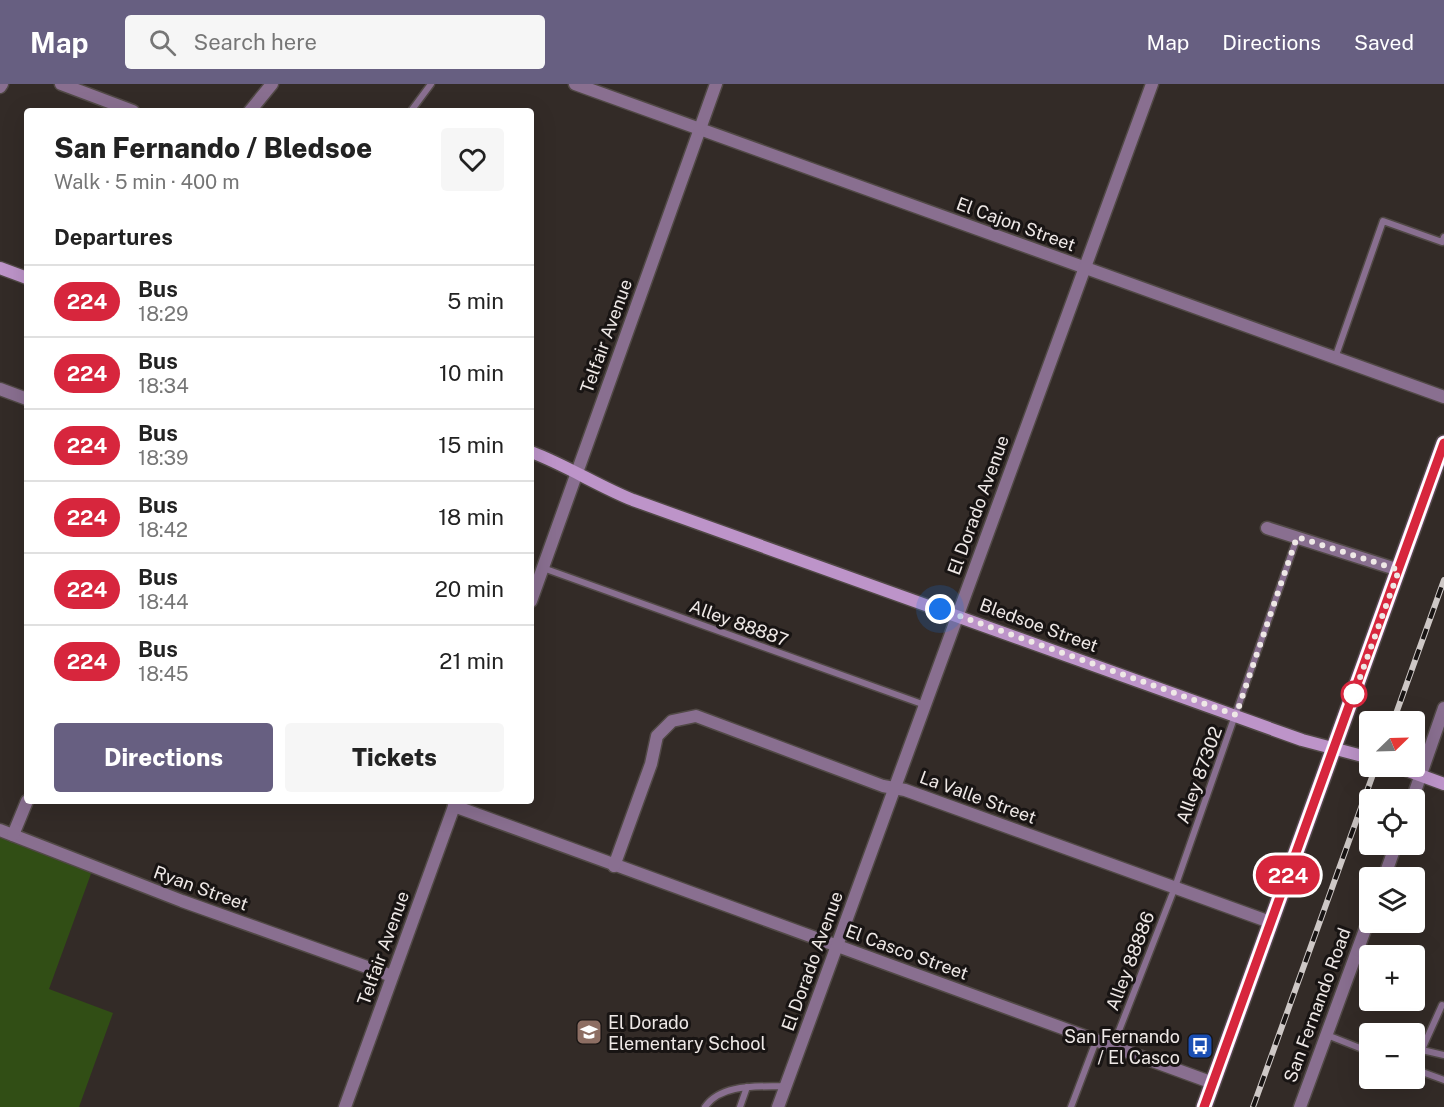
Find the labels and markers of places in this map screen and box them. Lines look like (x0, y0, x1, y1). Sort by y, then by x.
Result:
unlabelled marker (1341, 681, 1367, 707)
place label: El Dorado Elementary School (608, 1012, 766, 1054)
school or university icon: El Dorado Elementary School (574, 1017, 604, 1047)
place label: San Fernando / El Casco (1064, 1026, 1180, 1068)
bus stop icon: San Fernando / El Casco (1185, 1031, 1215, 1061)

